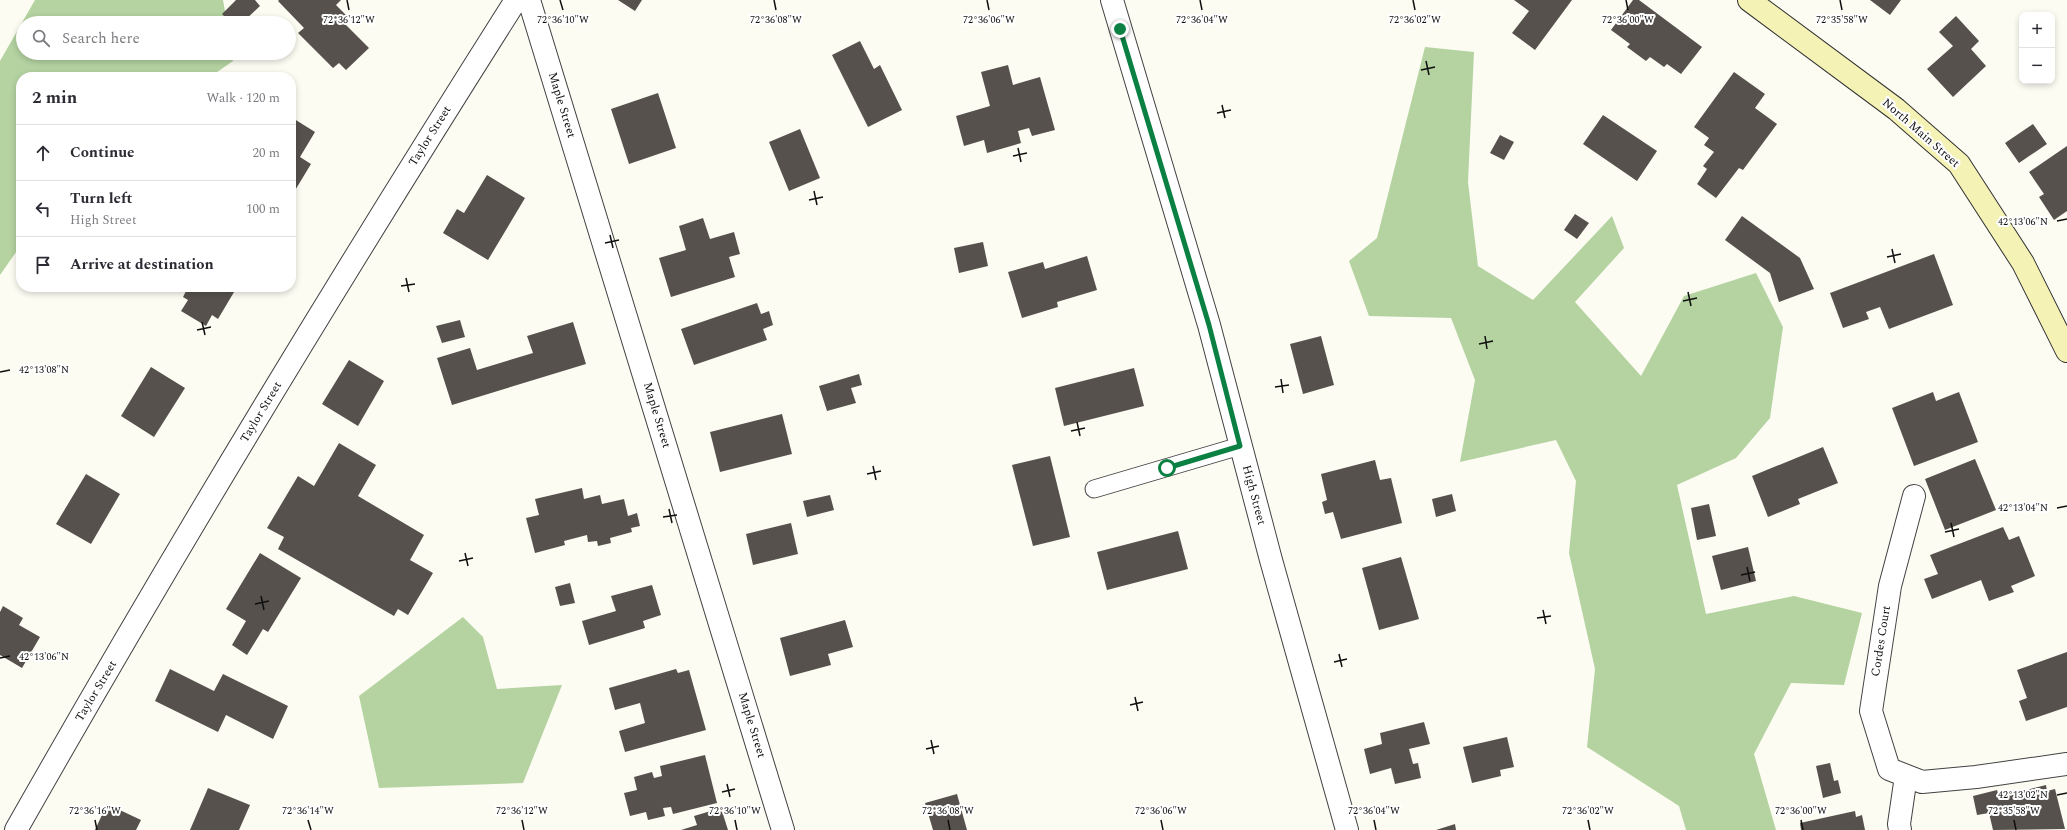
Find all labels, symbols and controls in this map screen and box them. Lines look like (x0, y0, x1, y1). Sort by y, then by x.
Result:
text: 72°36'12"W (323, 12, 375, 28)
text: 72°36'10"W (537, 12, 589, 28)
text: 72°36'08"W (750, 12, 802, 28)
text: 72°36'06"W (963, 12, 1015, 28)
text: 72°36'04"W (1176, 12, 1228, 28)
text: 72°36'02"W (1389, 12, 1441, 28)
text: 72°36'00"W (1602, 12, 1654, 28)
text: 72°35'58"W (1816, 12, 1868, 28)
map controls (2019, 12, 2055, 84)
button: + (2019, 12, 2055, 48)
search box (16, 16, 296, 60)
route end (1111, 20, 1129, 38)
icon: search (30, 27, 52, 49)
text: Search here (62, 27, 140, 50)
button: − (2019, 48, 2055, 84)
street label: Maple Street (543, 70, 581, 140)
text: 2 min (32, 85, 77, 111)
text: Walk · 120 m (206, 88, 280, 108)
street label: North Main Street (1878, 94, 1964, 172)
street label: Taylor Street (404, 102, 456, 170)
text: Continue (70, 141, 135, 164)
icon: ahead (32, 142, 54, 164)
text: 20 m (253, 143, 280, 163)
text: Turn left (70, 187, 132, 210)
icon: left (32, 198, 54, 220)
text: 100 m (246, 199, 280, 219)
text: High Street (70, 210, 137, 230)
text: 42°13'06"N (1998, 214, 2048, 230)
text: Arrive at destination (70, 253, 214, 276)
icon: arrive (32, 254, 54, 276)
text: 42°13'08"N (19, 362, 69, 378)
street label: Taylor Street (235, 378, 287, 446)
street label: Maple Street (638, 380, 676, 450)
route start (1158, 459, 1176, 477)
street label: High Street (1237, 463, 1271, 527)
text: 42°13'04"N (1998, 500, 2048, 516)
street label: Cordes Court (1866, 604, 1896, 678)
text: 42°13'06"N (19, 649, 69, 665)
street label: Taylor Street (70, 657, 122, 725)
street label: Maple Street (733, 690, 771, 760)
text: 42°13'02"N (1998, 787, 2048, 803)
text: 72°36'16"W (69, 803, 121, 819)
text: 72°36'14"W (282, 803, 334, 819)
text: 72°36'12"W (496, 803, 548, 819)
text: 72°36'10"W (709, 803, 761, 819)
text: 72°36'08"W (922, 803, 974, 819)
text: 72°36'06"W (1135, 803, 1187, 819)
text: 72°36'04"W (1348, 803, 1400, 819)
text: 72°36'02"W (1562, 803, 1614, 819)
text: 72°36'00"W (1775, 803, 1827, 819)
text: 72°35'58"W (1988, 803, 2040, 819)

